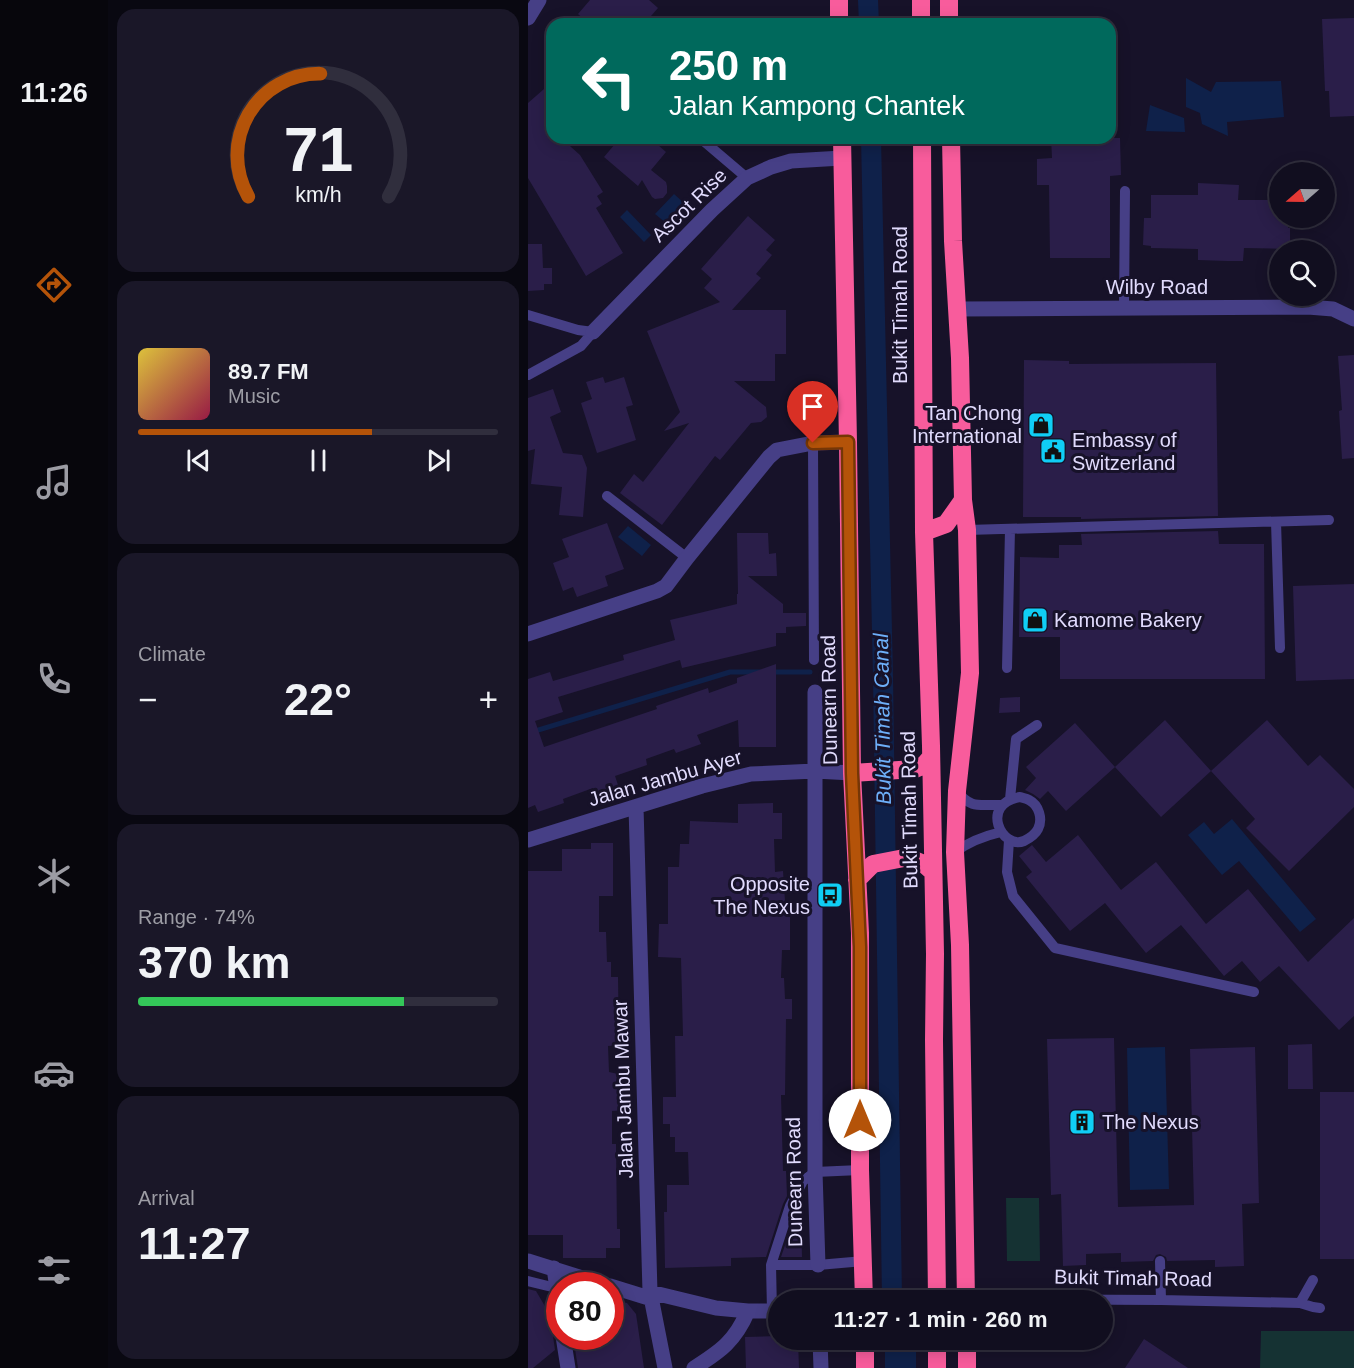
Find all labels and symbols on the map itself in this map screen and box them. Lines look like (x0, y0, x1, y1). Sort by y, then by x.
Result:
north arrow (1269, 162, 1335, 228)
street label: Ascot Rise (647, 164, 731, 246)
street label: Bukit Timah Road (889, 226, 911, 384)
street label: Wilby Road (1106, 276, 1208, 298)
pin (787, 381, 838, 443)
place label: Tan Chong International (912, 402, 1022, 447)
shop icon: Tan Chong International (1026, 410, 1056, 440)
place label: Embassy of Switzerland (1072, 429, 1177, 474)
public building icon: Embassy of Switzerland (1038, 436, 1068, 466)
shop icon: Kamome Bakery (1020, 605, 1050, 635)
place label: Kamome Bakery (1054, 609, 1202, 631)
water label: Bukit Timah Canal (869, 632, 895, 805)
street label: Dunearn Road (817, 635, 841, 765)
street label: Bukit Timah Road (897, 731, 921, 889)
street label: Jalan Jambu Ayer (586, 745, 745, 810)
place label: Opposite The Nexus (713, 873, 810, 918)
bus stop icon: Opposite The Nexus (815, 880, 845, 910)
street label: Jalan Jambu Mawar (609, 999, 637, 1179)
position arrow (828, 1088, 892, 1152)
building icon: The Nexus (1067, 1107, 1097, 1137)
place label: The Nexus (1102, 1111, 1199, 1133)
street label: Dunearn Road (782, 1117, 806, 1247)
street label: Bukit Timah Road (1054, 1266, 1212, 1290)
speed limit sign: 80 (546, 1272, 624, 1350)

